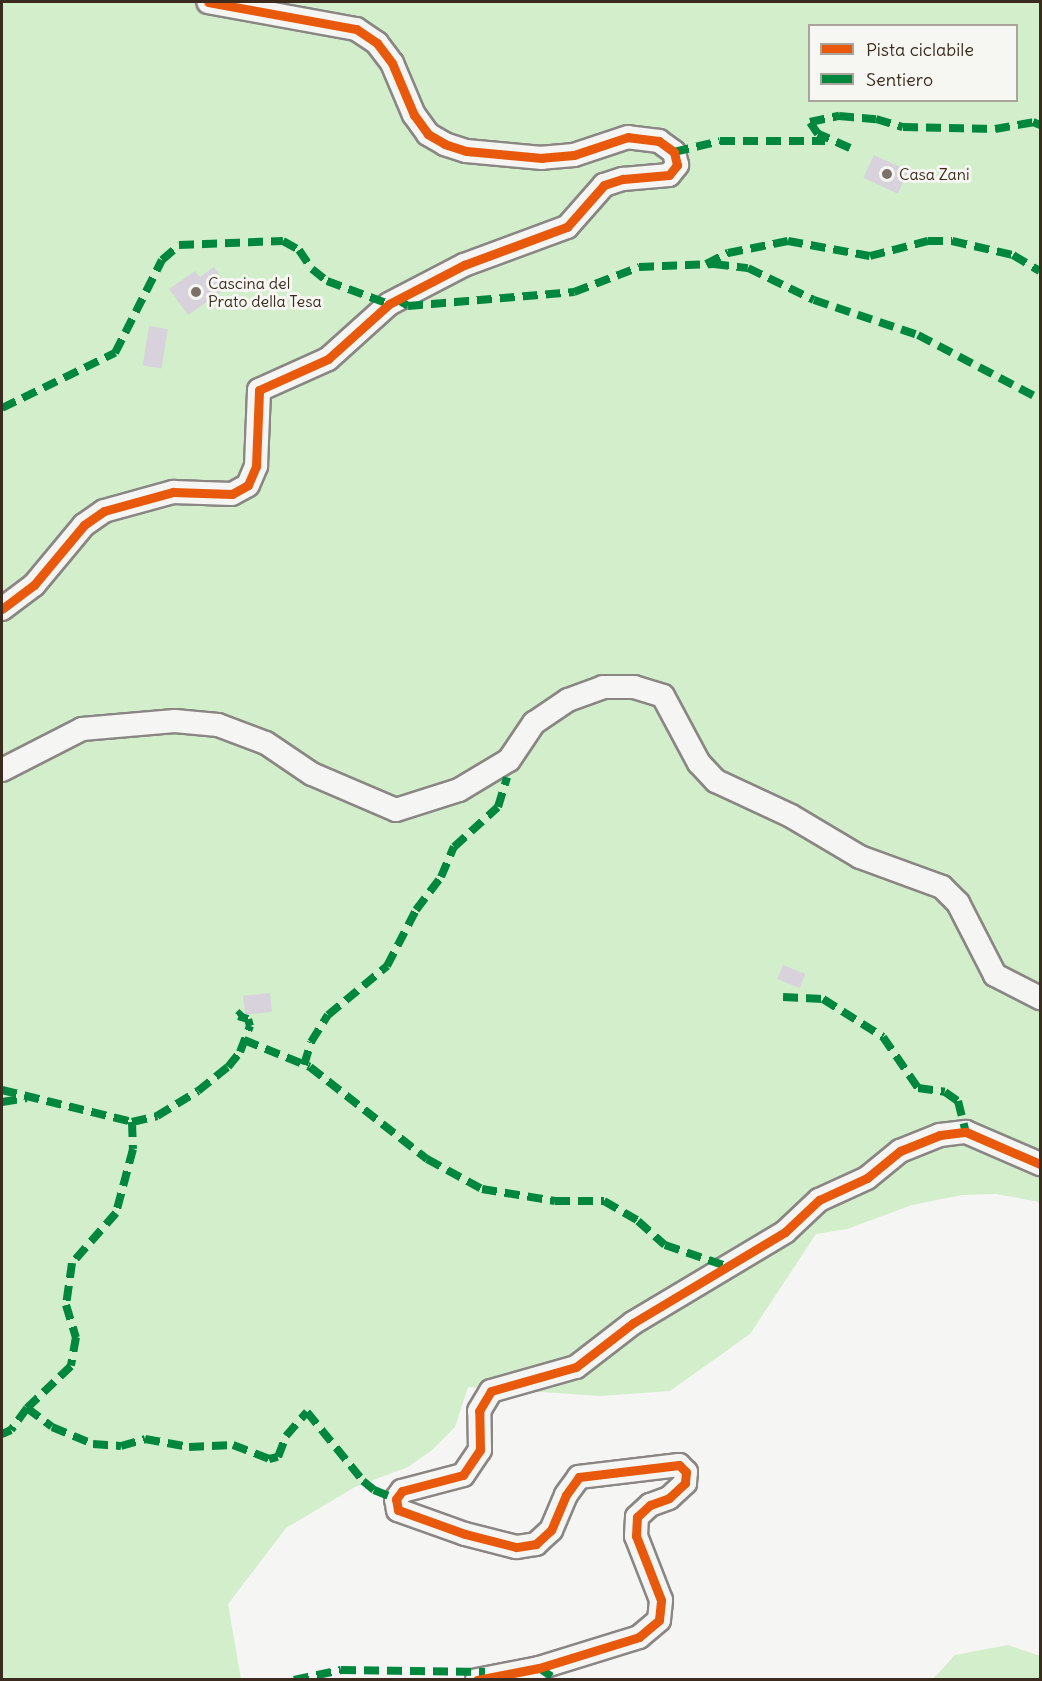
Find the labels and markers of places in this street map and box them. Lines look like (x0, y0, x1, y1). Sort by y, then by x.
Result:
place label: Casa Zani (899, 164, 970, 184)
marker: Casa Zani (880, 167, 894, 181)
place label: Cascina del Prato della Tesa (208, 273, 322, 311)
marker: Cascina del Prato della Tesa (189, 285, 203, 299)

